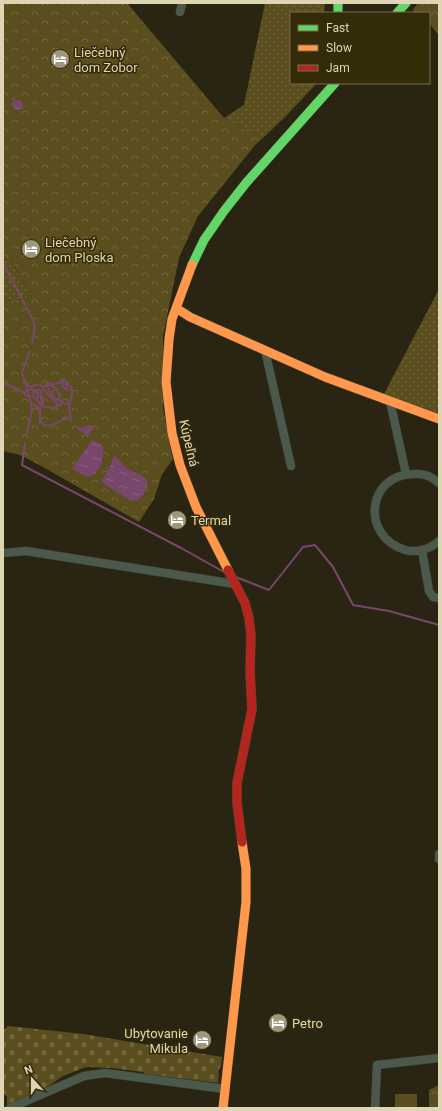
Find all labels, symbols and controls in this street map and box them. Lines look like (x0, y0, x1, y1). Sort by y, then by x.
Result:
legend (290, 12, 430, 84)
text: Fast (326, 21, 349, 35)
text: Slow (326, 41, 352, 55)
place label: Liečebný dom Zobor (74, 45, 138, 75)
hotel icon: Liečebný dom Zobor (49, 48, 71, 70)
text: Jam (326, 61, 350, 75)
place label: Liečebný dom Ploska (45, 235, 114, 265)
hotel icon: Liečebný dom Ploska (20, 238, 42, 260)
street label: Kúpeľná (176, 418, 202, 468)
hotel icon: Termal (166, 509, 188, 531)
place label: Termal (191, 513, 231, 528)
hotel icon: Petro (267, 1012, 289, 1034)
place label: Petro (292, 1016, 323, 1031)
place label: Ubytovanie Mikula (124, 1026, 188, 1056)
hotel icon: Ubytovanie Mikula (191, 1029, 213, 1051)
north arrow (12, 1059, 52, 1099)
text: N (23, 1063, 35, 1078)

